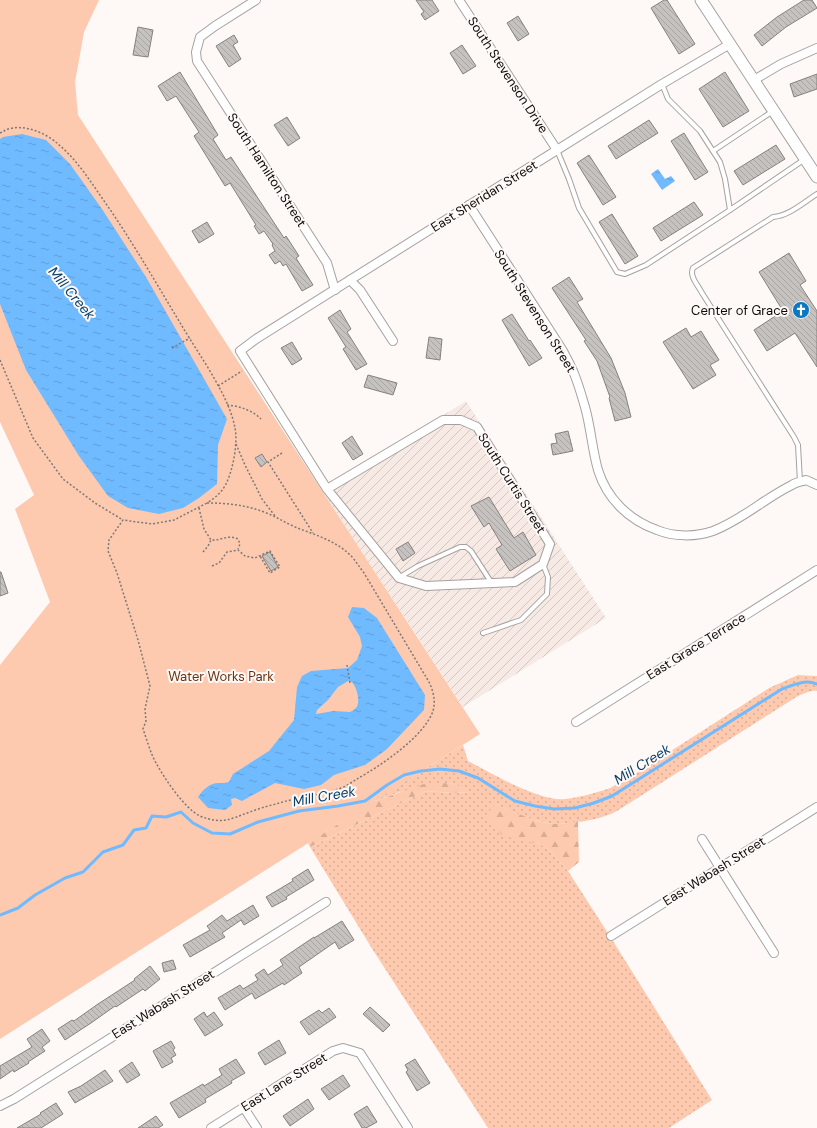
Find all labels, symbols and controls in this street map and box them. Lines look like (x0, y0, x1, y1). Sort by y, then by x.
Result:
street label: South Stevenson Drive (464, 13, 552, 137)
street label: South Hamilton Street (224, 110, 310, 230)
street label: East Sheridan Street (428, 156, 540, 236)
street label: South Stevenson Street (490, 246, 580, 376)
water label: Mill Creek (45, 263, 100, 324)
church icon: Center of Grace (791, 300, 811, 320)
place label: Center of Grace (691, 302, 788, 319)
street label: South Curtis Street (474, 430, 550, 536)
street label: East Grace Terrace (643, 609, 749, 683)
park label: Water Works Park (168, 668, 274, 685)
water label: Mill Creek (610, 739, 674, 788)
water label: Mill Creek (291, 781, 358, 810)
street label: East Wabash Street (660, 833, 768, 909)
street label: East Wabash Street (109, 966, 217, 1042)
street label: East Lane Street (238, 1049, 330, 1115)

